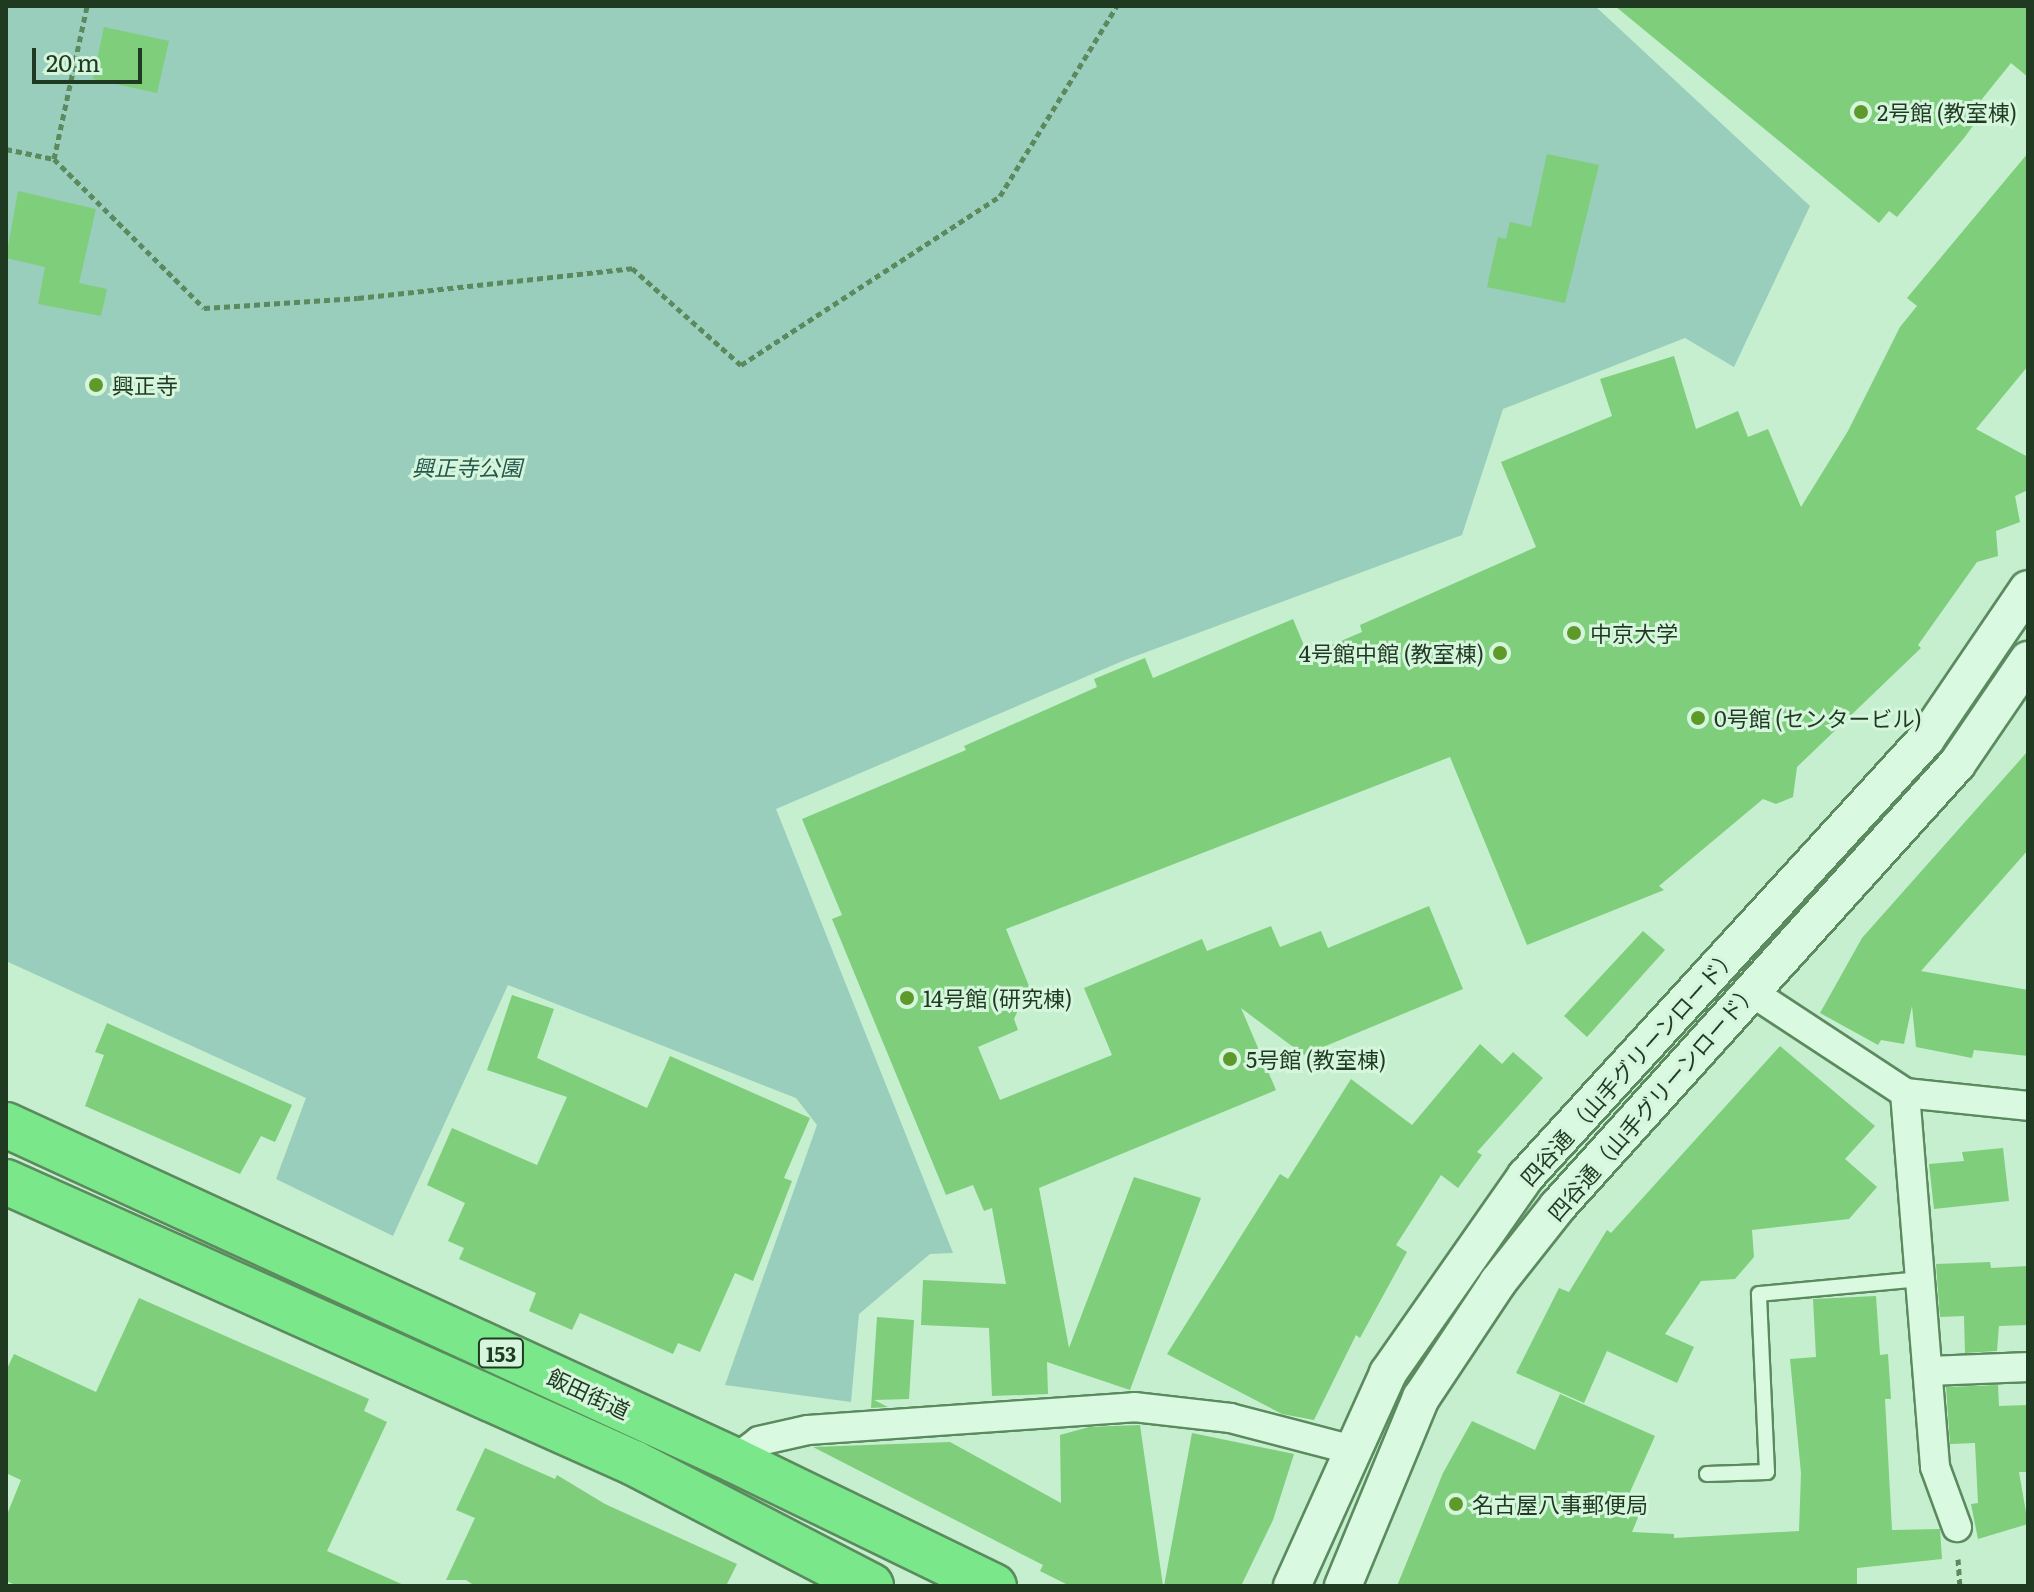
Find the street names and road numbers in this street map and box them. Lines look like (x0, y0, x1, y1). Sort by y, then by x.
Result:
street label: 四谷通 （山手グリーンロード） (1514, 941, 1742, 1191)
street label: 四谷通（山手グリーンロード） (1541, 976, 1763, 1226)
road number: 153 (477, 1337, 525, 1369)
street label: 飯田街道 (544, 1362, 634, 1424)

